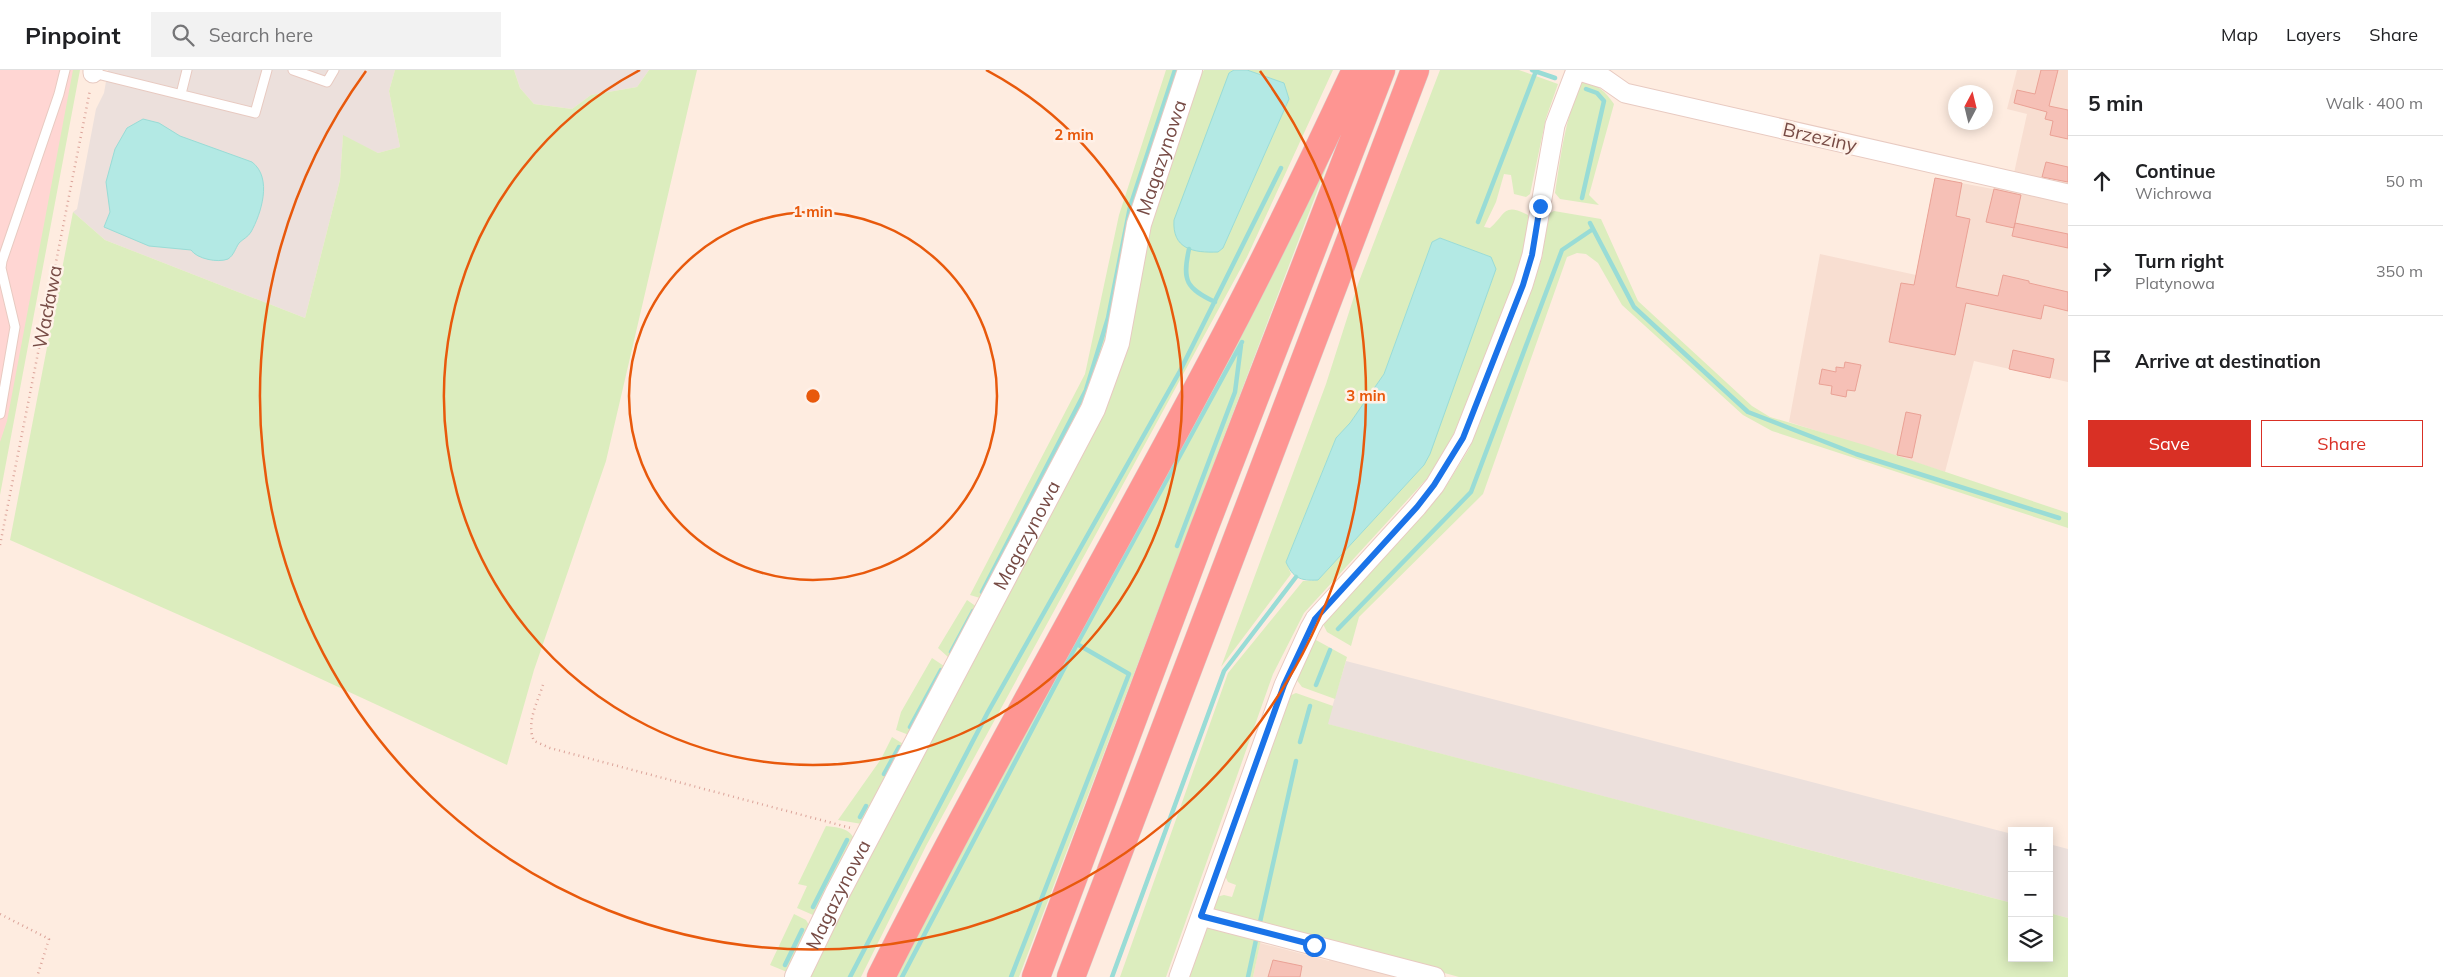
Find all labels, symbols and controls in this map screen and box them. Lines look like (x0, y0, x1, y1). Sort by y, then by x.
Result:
search box (151, 12, 501, 57)
text: Pinpoint (25, 20, 121, 50)
icon: search (169, 21, 197, 49)
text: Search here (209, 23, 313, 47)
text: Map (2221, 23, 2258, 46)
text: Layers (2286, 23, 2341, 46)
text: Share (2369, 23, 2418, 46)
north arrow (1948, 85, 1993, 130)
text: 5 min (2088, 90, 2143, 116)
text: Walk · 400 m (2325, 93, 2423, 113)
street label: Magazynowa (1131, 97, 1191, 218)
street label: Brzeziny (1781, 117, 1859, 157)
text: 2 min (1054, 125, 1094, 144)
text: Continue (2135, 159, 2215, 183)
icon: ahead (2088, 167, 2116, 195)
text: 50 m (2386, 171, 2423, 191)
text: Wichrowa (2135, 183, 2212, 203)
route end (1529, 195, 1552, 218)
text: 1 min (793, 202, 833, 221)
text: Turn right (2135, 249, 2224, 273)
icon: right (2088, 257, 2116, 285)
text: 350 m (2376, 261, 2423, 281)
street label: Wacława (27, 263, 67, 351)
text: Platynowa (2135, 273, 2215, 293)
icon: arrive (2088, 347, 2116, 375)
text: Arrive at destination (2135, 349, 2321, 373)
text: 3 min (1346, 386, 1386, 405)
centre of rings (804, 387, 822, 405)
button: Save (2088, 420, 2251, 467)
button: Share (2261, 420, 2423, 467)
street label: Magazynowa (988, 476, 1065, 594)
map controls (2008, 827, 2053, 962)
button: + (2008, 827, 2053, 872)
street label: Magazynowa (800, 835, 876, 953)
button: − (2008, 872, 2053, 917)
button: layers (2008, 917, 2053, 962)
route start (1303, 934, 1326, 957)

